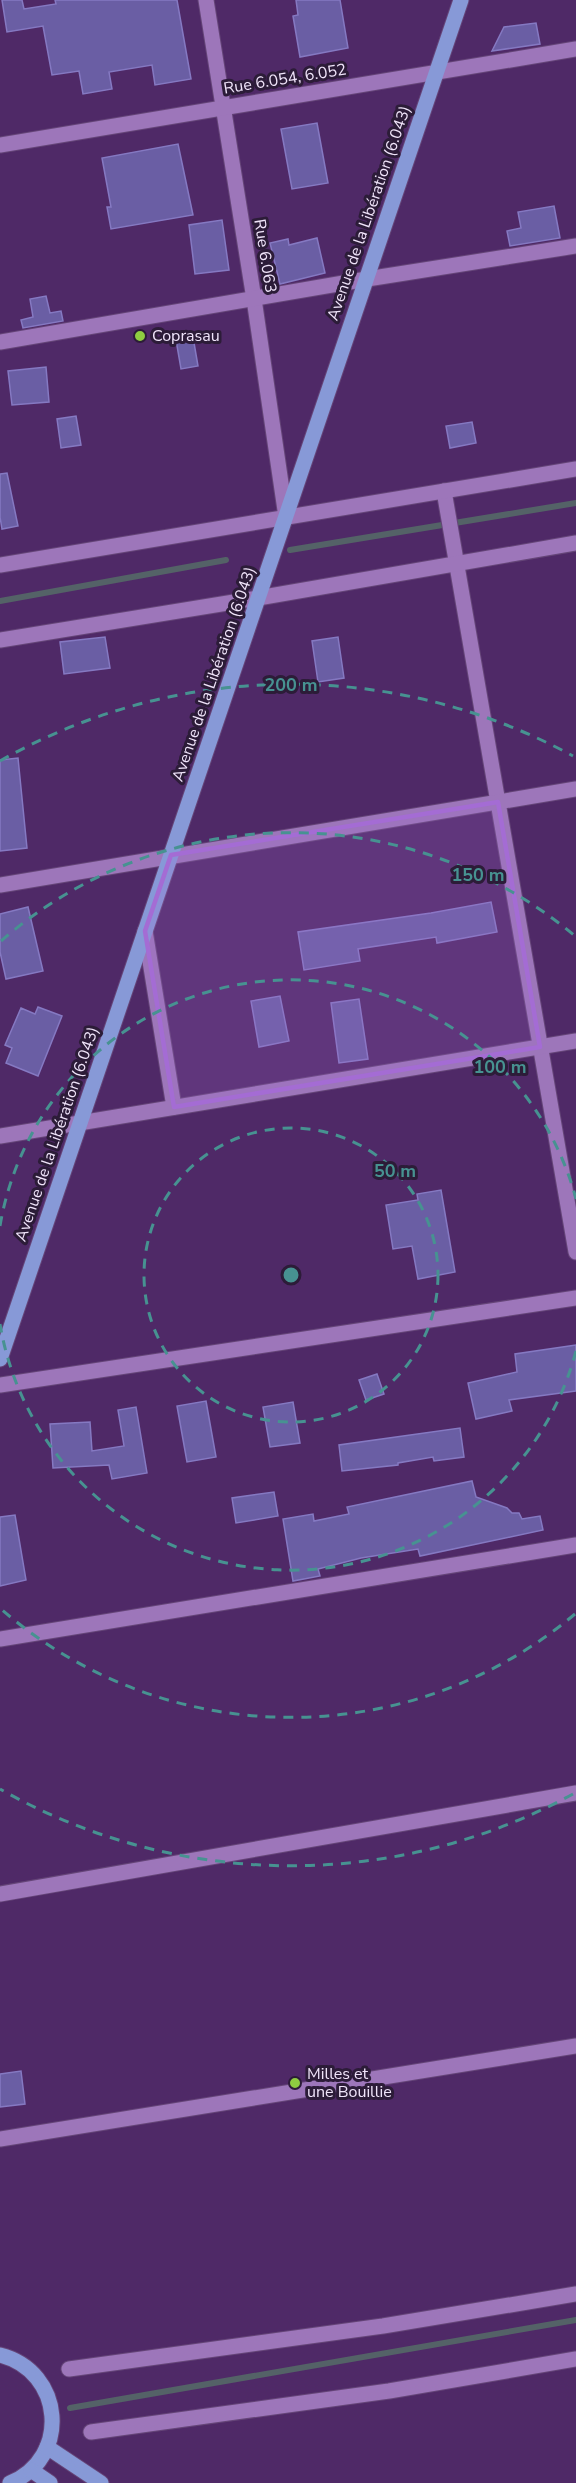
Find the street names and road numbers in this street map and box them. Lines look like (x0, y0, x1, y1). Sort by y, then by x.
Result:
street label: Rue 6.054, 6.052 (222, 58, 348, 100)
street label: Avenue de la Libération (6.043) (322, 103, 416, 323)
street label: Rue 6.063 (248, 218, 282, 294)
street label: Avenue de la Libération (6.043) (167, 564, 261, 784)
street label: Avenue de la Libération (6.043) (10, 1024, 104, 1244)

